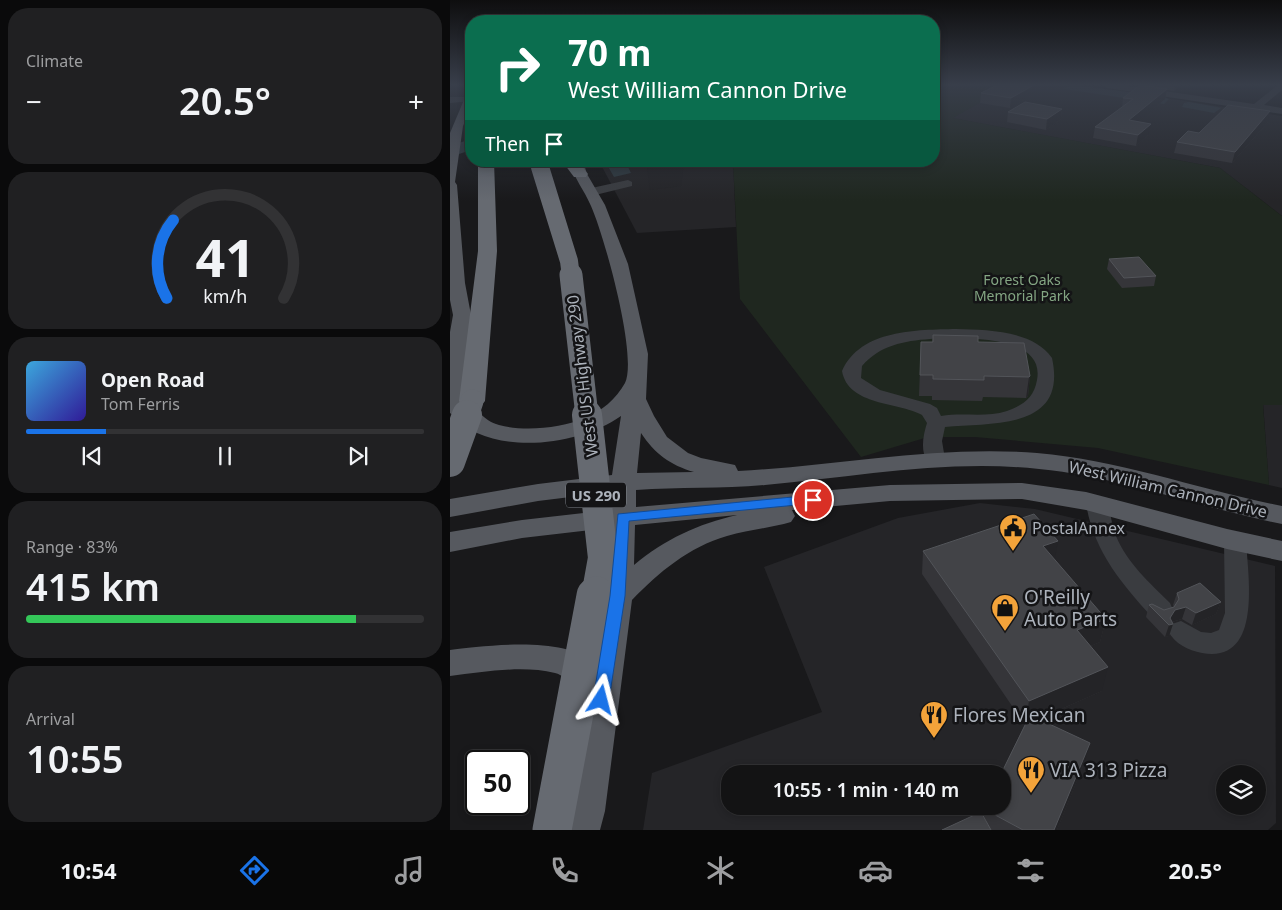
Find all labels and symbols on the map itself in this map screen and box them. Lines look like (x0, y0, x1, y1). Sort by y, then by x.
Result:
park label: Forest Oaks Memorial Park (974, 270, 1071, 305)
street label: West US Highway 290 (561, 294, 603, 458)
street label: West William Cannon Drive (1067, 455, 1269, 523)
pin (792, 479, 834, 521)
road number: US 290 (566, 482, 626, 508)
public building icon: PostalAnnex (998, 513, 1028, 552)
place label: PostalAnnex (1032, 517, 1126, 539)
place label: O'Reilly Auto Parts (1024, 584, 1117, 632)
shop icon: O'Reilly Auto Parts (990, 593, 1020, 632)
position arrow (574, 673, 626, 725)
restaurant icon: Flores Mexican (919, 700, 949, 739)
place label: Flores Mexican (953, 702, 1086, 728)
speed limit sign: 50 (465, 750, 530, 815)
restaurant icon: VIA 313 Pizza (1016, 755, 1046, 794)
place label: VIA 313 Pizza (1050, 757, 1167, 783)

